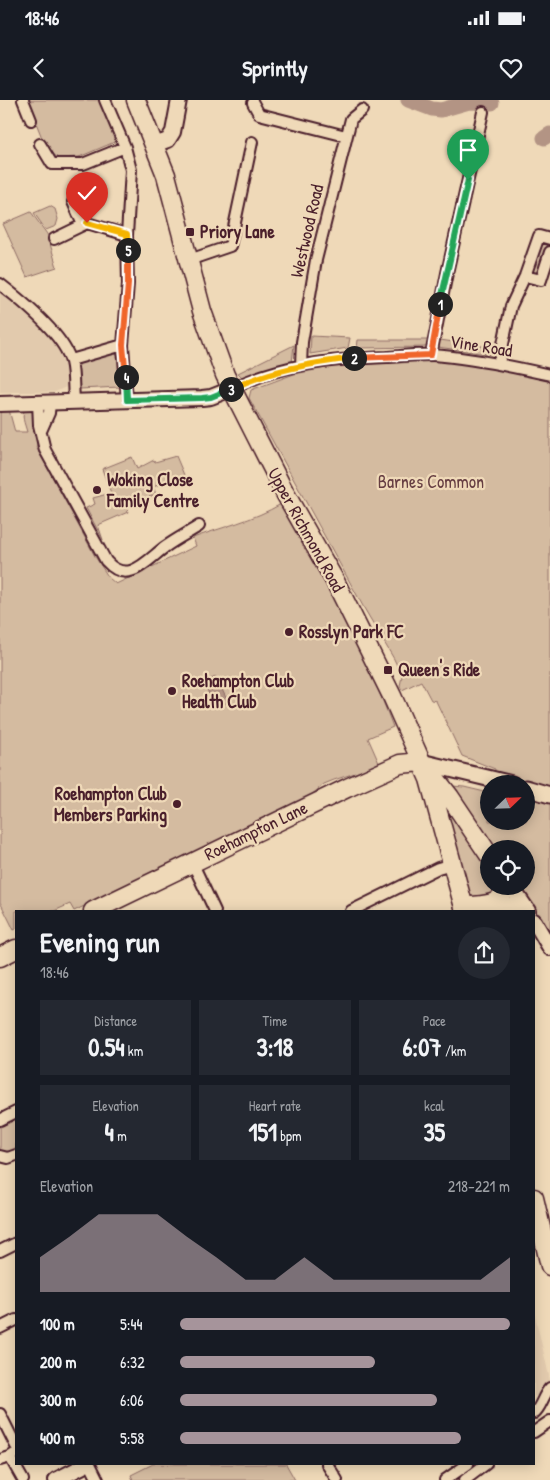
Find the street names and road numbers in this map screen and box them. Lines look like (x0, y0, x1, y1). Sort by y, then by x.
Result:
street label: Westwood Road (284, 182, 329, 280)
street label: Vine Road (448, 328, 514, 363)
street label: Upper Richmond Road (262, 463, 351, 596)
street label: Roehampton Lane (200, 795, 312, 866)

